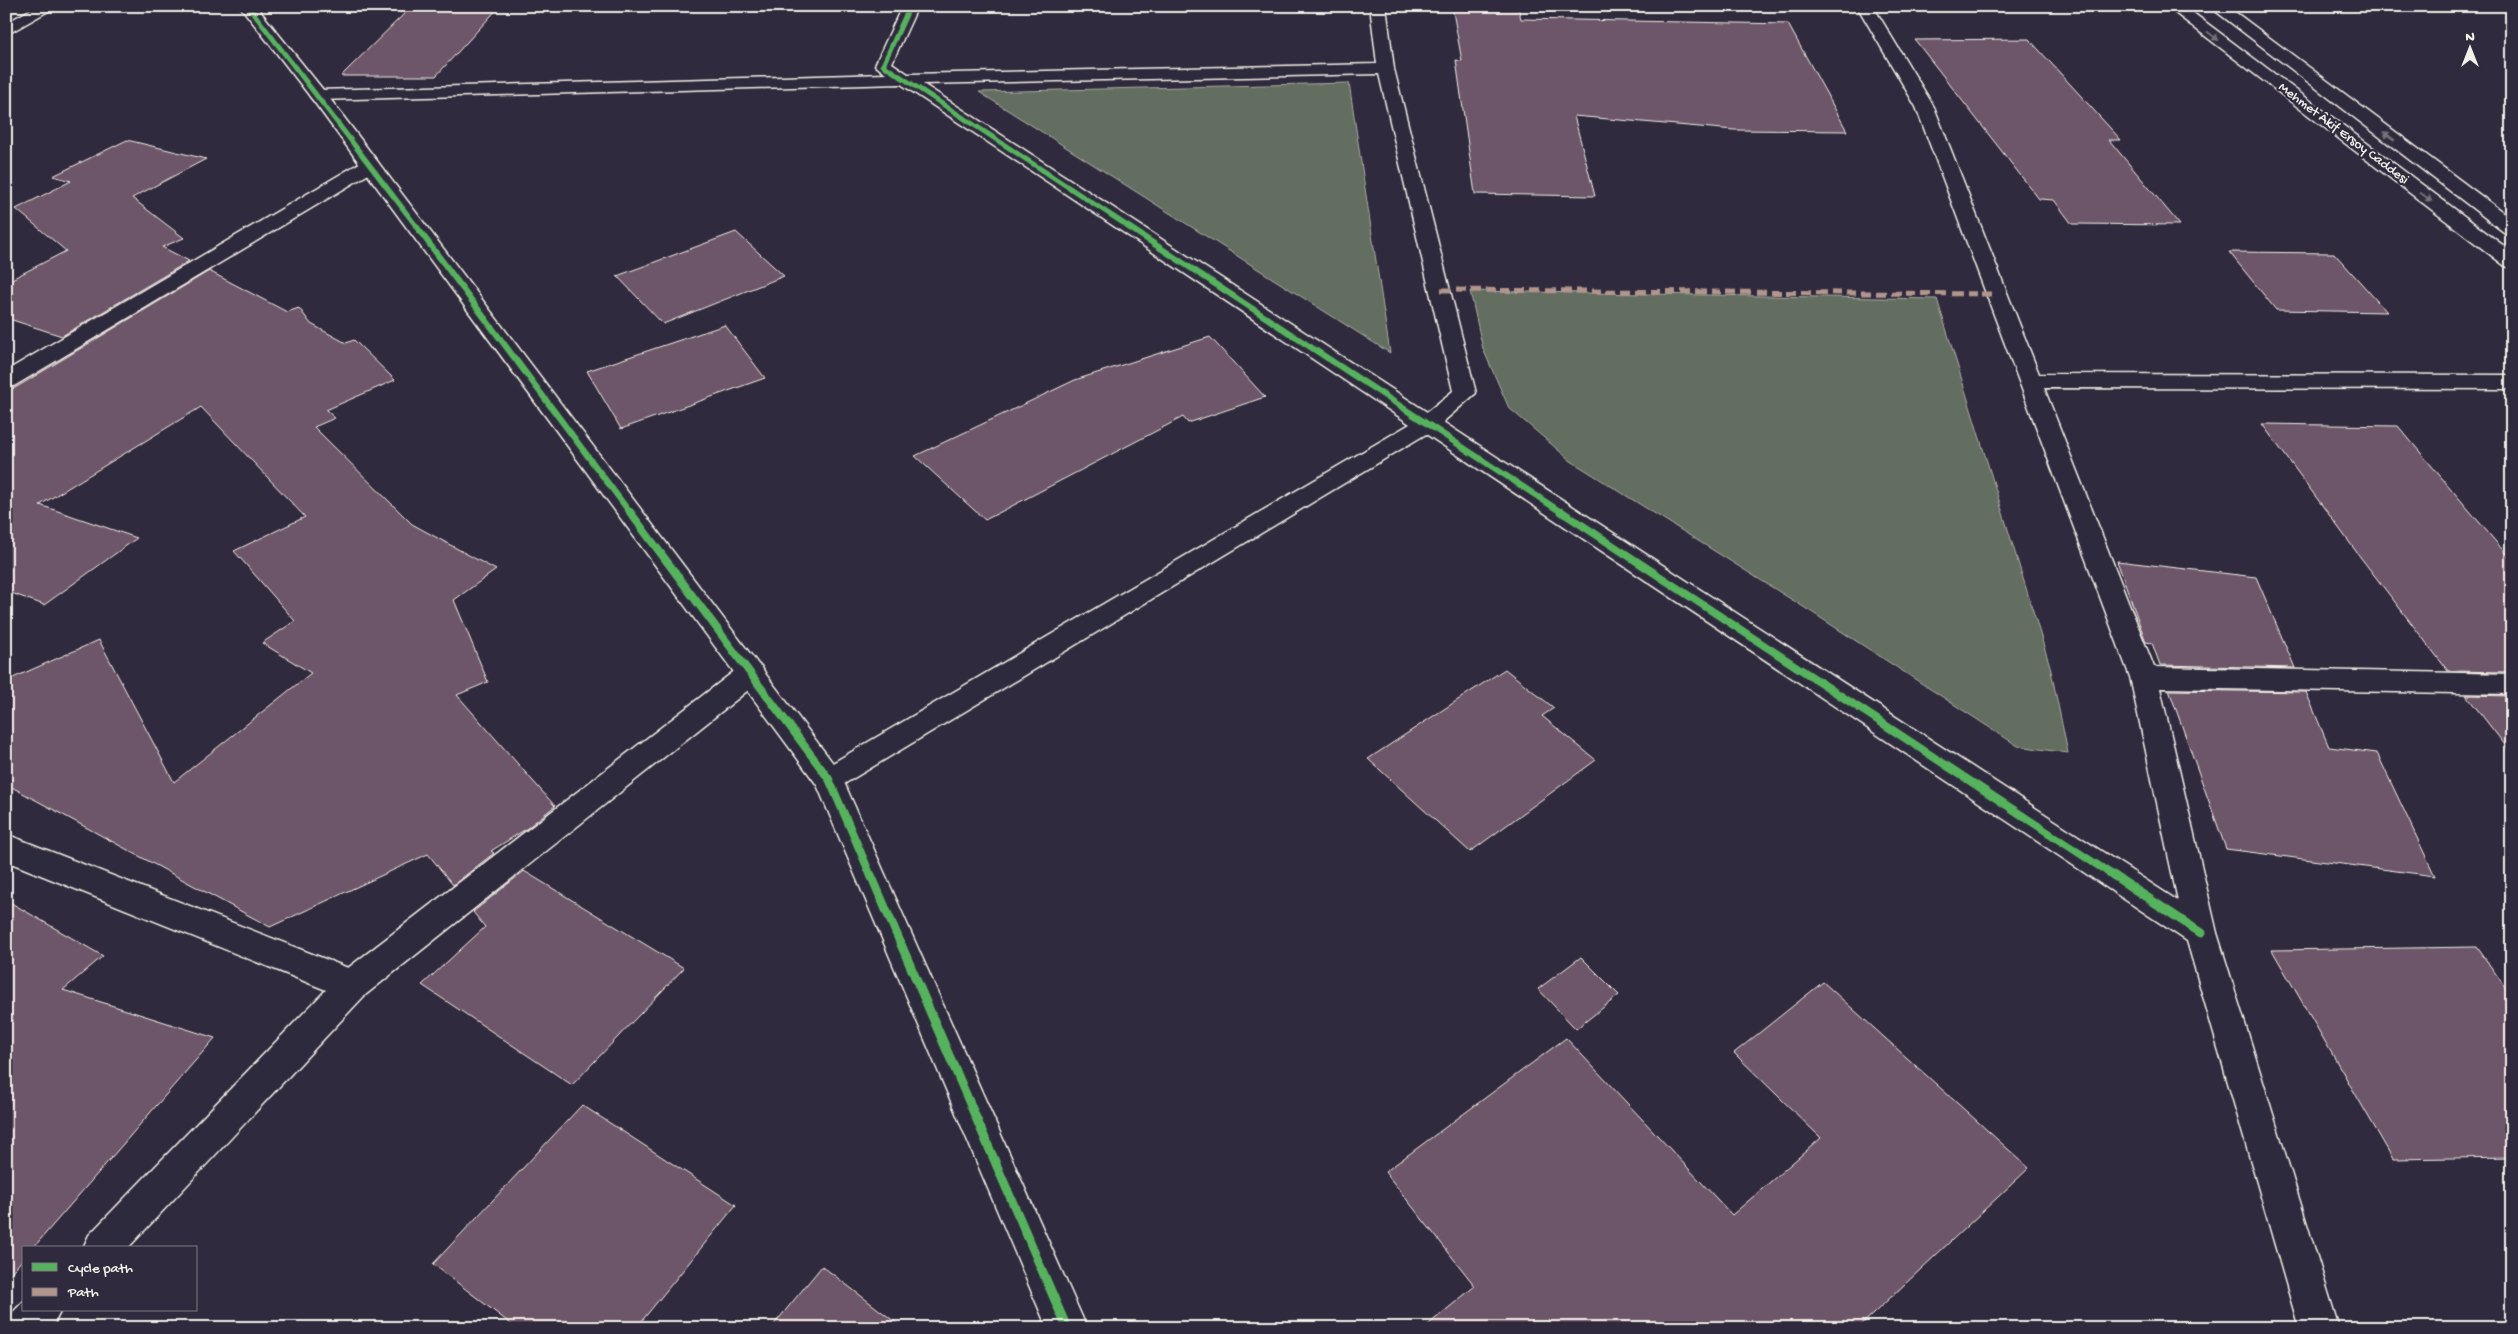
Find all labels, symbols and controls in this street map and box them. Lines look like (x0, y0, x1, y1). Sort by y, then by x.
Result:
north arrow (2446, 22, 2496, 72)
text: N (2465, 29, 2475, 46)
one-way arrow (2206, 30, 2219, 41)
street label: Mehmet Âkif Ersoy Caddesi (2274, 78, 2412, 189)
one-way arrow (2383, 131, 2396, 142)
one-way arrow (2419, 192, 2433, 202)
legend (22, 1246, 198, 1312)
text: Cycle path (68, 1260, 133, 1278)
text: Path (67, 1284, 99, 1302)

